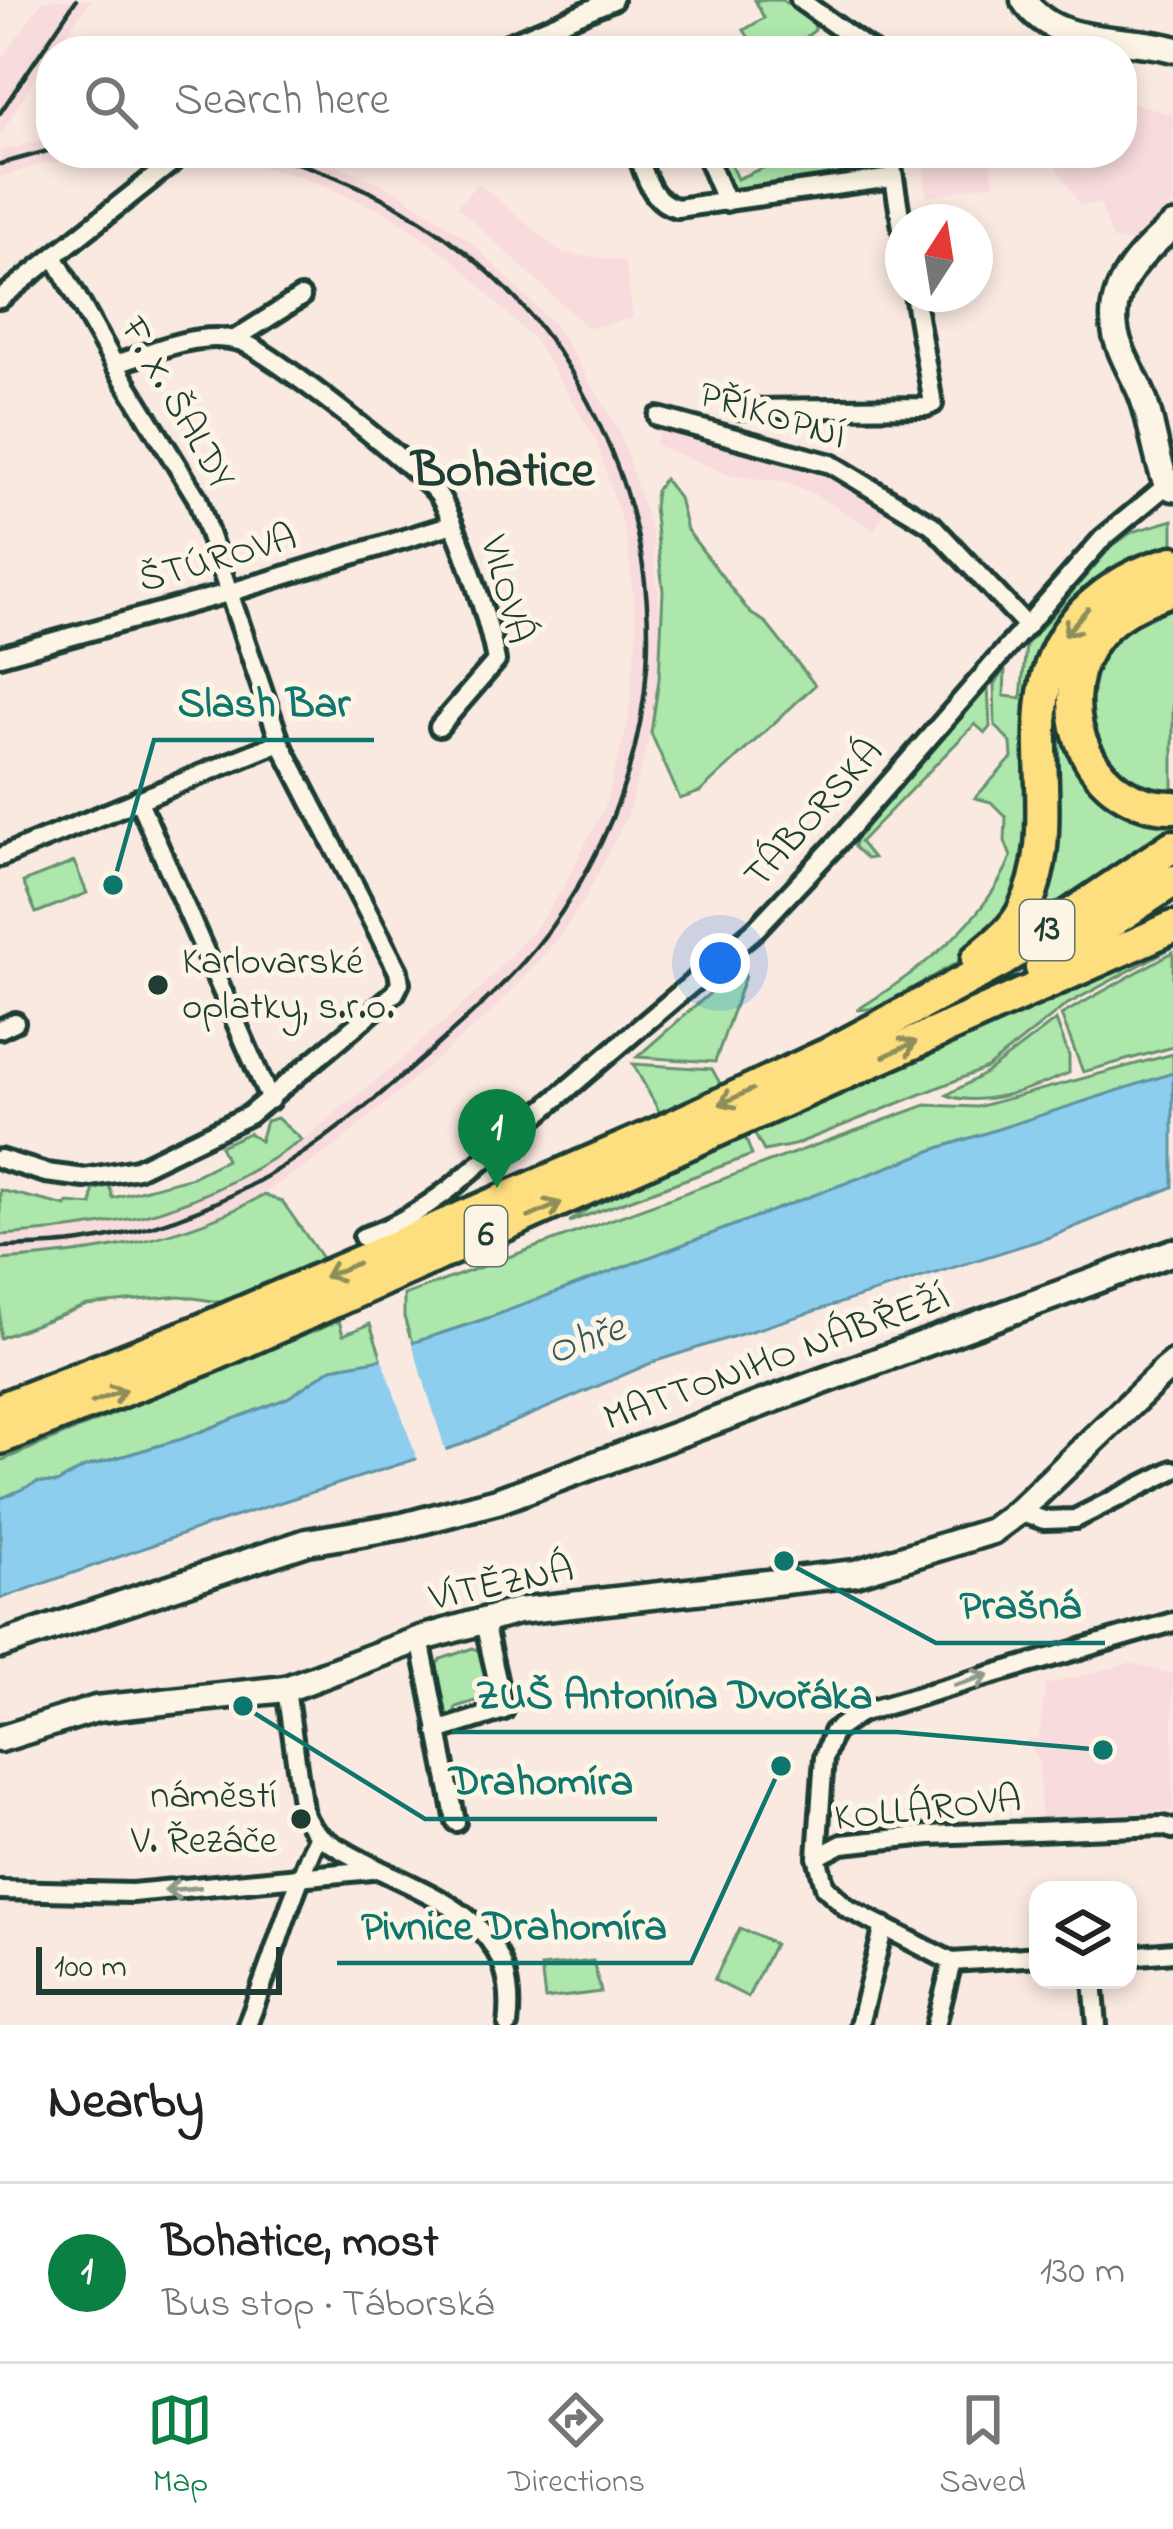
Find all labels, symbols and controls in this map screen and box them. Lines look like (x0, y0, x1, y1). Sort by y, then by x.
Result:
search box (36, 36, 1137, 168)
icon: search (78, 69, 144, 135)
text: Search here (174, 69, 390, 135)
north arrow (885, 204, 993, 312)
street label: F. X. ŠALDY (103, 306, 248, 501)
street label: PŘÍKOPNÍ (691, 368, 853, 466)
district label: Bohatice (410, 435, 596, 510)
street label: ŠTÚROVA (132, 510, 304, 610)
street label: VILOVÁ (463, 529, 547, 650)
one-way arrow (1063, 607, 1091, 637)
callout: Slash Bar (154, 662, 374, 740)
text: Slash Bar (178, 675, 351, 736)
street label: TÁBORSKÁ (732, 727, 898, 903)
road number: 13 (1020, 900, 1074, 960)
your location (690, 933, 750, 993)
place label: Karlovarské oplatky, s.r.o. (182, 935, 394, 1037)
marker: Karlovarské oplatky, s.r.o. (145, 972, 171, 998)
one-way arrow (881, 1037, 917, 1059)
one-way arrow (719, 1087, 755, 1109)
pin: 1 (458, 1089, 536, 1188)
one-way arrow (526, 1197, 562, 1219)
road number: 6 (465, 1206, 507, 1266)
one-way arrow (323, 1261, 359, 1283)
street label: MATTONIHO NÁBŘEŽÍ (596, 1270, 958, 1448)
water label: Ohře (538, 1298, 636, 1383)
one-way arrow (90, 1384, 127, 1405)
street label: VÍTĚZNÁ (424, 1542, 579, 1628)
callout: Prašná (936, 1565, 1105, 1643)
text: Prašná (960, 1577, 1081, 1638)
callout: ZUŠ Antonína Dvořáka (452, 1654, 897, 1732)
text: ZUŠ Antonína Dvořáka (476, 1667, 872, 1728)
one-way arrow (952, 1668, 990, 1690)
callout: Drahomíra (425, 1741, 657, 1819)
text: Drahomíra (447, 1753, 633, 1814)
place label: náměstí V. Řezáče (130, 1769, 278, 1871)
street label: KOLLÁROVA (832, 1772, 1024, 1848)
marker: náměstí V. Řezáče (288, 1806, 314, 1832)
one-way arrow (163, 1878, 202, 1901)
map controls (1029, 1881, 1137, 1989)
button: layers (1029, 1881, 1137, 1989)
callout: Pivnice Drahomíra (337, 1885, 691, 1963)
text: Pivnice Drahomíra (361, 1898, 667, 1959)
scale bar (36, 1941, 282, 1994)
text: 100 m (54, 1944, 127, 1992)
text: Nearby (48, 2066, 204, 2141)
text: Bohatice, most (162, 2211, 439, 2277)
text: 1 (81, 2244, 93, 2301)
text: 130 m (1040, 2244, 1125, 2301)
text: Bus stop · Táborská (162, 2277, 494, 2334)
tab: Map (147, 2387, 213, 2507)
tab: Directions (508, 2387, 645, 2507)
tab: Saved (940, 2387, 1026, 2507)

